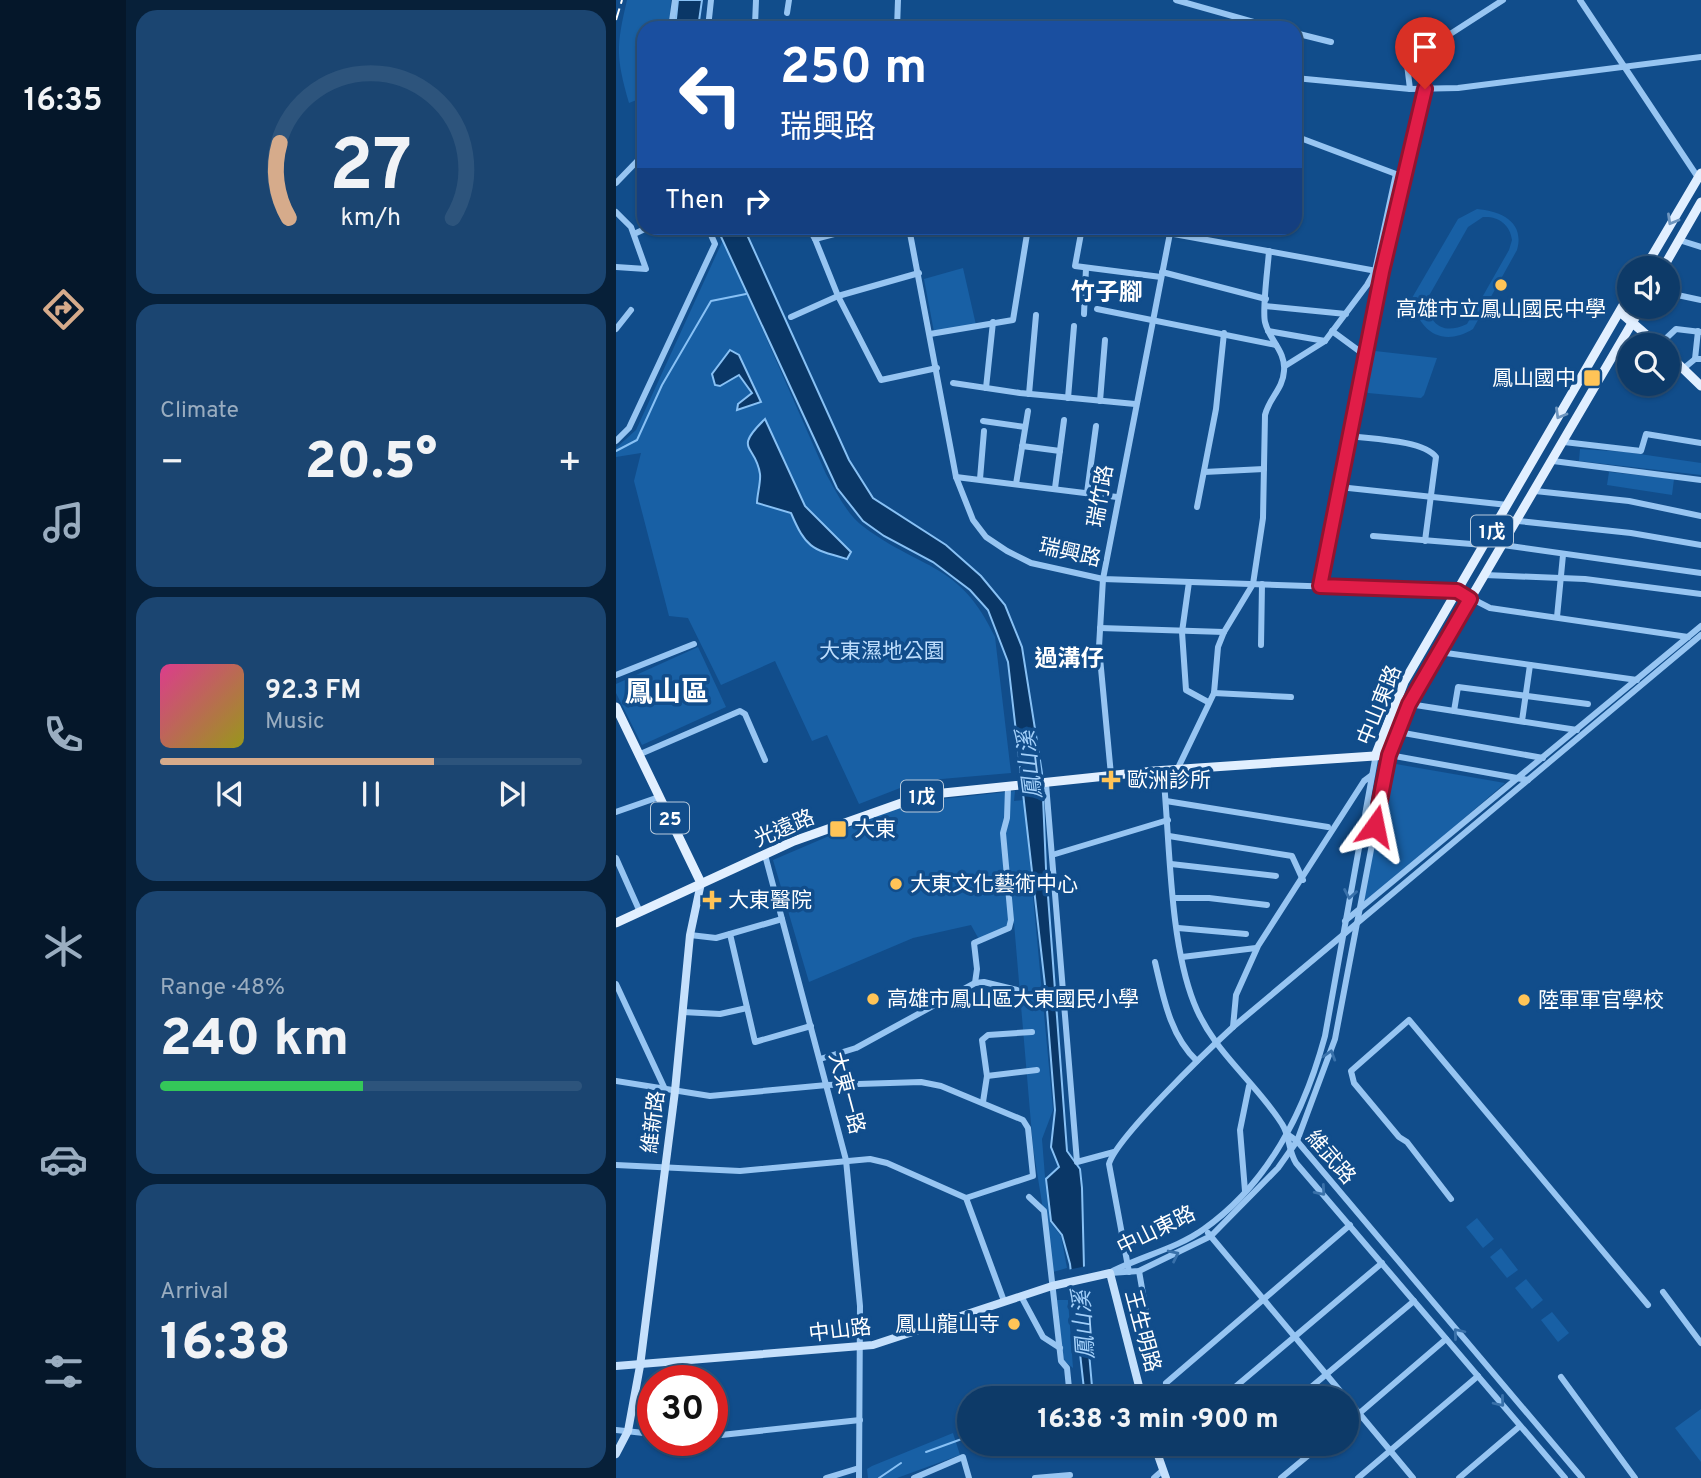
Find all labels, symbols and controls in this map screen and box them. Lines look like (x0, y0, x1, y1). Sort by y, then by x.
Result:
pin (1395, 17, 1455, 89)
icon: arrive (1406, 28, 1444, 66)
text: 250 m (780, 39, 927, 101)
icon: left (665, 49, 756, 140)
text: 16:35 (24, 82, 102, 122)
text: 瑞興路 (780, 109, 876, 149)
text: 27 (330, 124, 412, 216)
icon: right (738, 182, 776, 220)
text: Then (665, 185, 724, 218)
text: km/h (341, 203, 401, 235)
one-way arrow (1667, 212, 1680, 225)
map controls (1617, 256, 1680, 396)
button: sound (1617, 256, 1680, 319)
marker: 高雄市立鳳山國民中學 (1493, 277, 1509, 293)
district label: 竹子腳 (1071, 279, 1143, 309)
icon: directions (39, 285, 88, 334)
place label: 高雄市立鳳山國民中學 (1396, 297, 1606, 324)
button: search (1617, 333, 1680, 396)
place label: 鳳山國中 (1492, 366, 1576, 393)
marker: 鳳山國中 (1582, 368, 1602, 388)
text: Climate (160, 397, 239, 426)
one-way arrow (1556, 406, 1569, 419)
text: 20.5° (305, 431, 437, 497)
text: − (160, 440, 185, 489)
text: + (557, 440, 582, 489)
street label: 瑞竹路 (1083, 463, 1120, 530)
icon: music (39, 498, 88, 547)
road number: 1戊 (1471, 516, 1513, 546)
street label: 瑞興路 (1036, 533, 1103, 574)
park label: 大東濕地公園 (819, 639, 945, 666)
district label: 過溝仔 (1035, 646, 1104, 675)
street label: 中山東路 (1352, 662, 1409, 750)
text: 92.3 FM (265, 675, 361, 708)
district label: 鳳山區 (625, 676, 709, 712)
text: Music (265, 708, 325, 737)
icon: phone (39, 710, 88, 759)
water label: 鳳山溪 (1013, 726, 1050, 801)
place label: 歐洲診所 (1127, 768, 1211, 795)
marker: 歐洲診所 (1101, 770, 1121, 790)
icon: previous (211, 775, 249, 813)
icon: pause (352, 775, 390, 813)
icon: next (493, 775, 531, 813)
road number: 1戊 (901, 780, 943, 811)
position arrow (1338, 789, 1412, 863)
road number: 25 (651, 803, 689, 834)
street label: 光遠路 (750, 805, 819, 854)
place label: 大東 (854, 817, 896, 844)
marker: 大東 (828, 819, 848, 839)
place label: 大東文化藝術中心 (910, 872, 1078, 899)
marker: 大東文化藝術中心 (888, 876, 904, 892)
place label: 大東醫院 (728, 888, 812, 915)
one-way arrow (1344, 888, 1359, 900)
marker: 大東醫院 (702, 890, 722, 910)
icon: climate (39, 922, 88, 971)
text: Range · 48% (160, 974, 285, 1003)
place label: 高雄市鳳山區大東國民小學 (887, 987, 1139, 1014)
place label: 陸軍軍官學校 (1538, 988, 1664, 1015)
marker: 高雄市鳳山區大東國民小學 (865, 991, 881, 1007)
marker: 陸軍軍官學校 (1516, 992, 1532, 1008)
text: 240 km (160, 1008, 349, 1074)
street label: 大東一路 (822, 1049, 869, 1137)
one-way arrow (1321, 1049, 1336, 1061)
street label: 維新路 (637, 1089, 672, 1155)
street label: 維武路 (1299, 1125, 1361, 1191)
icon: car (39, 1135, 88, 1184)
one-way arrow (1313, 1183, 1325, 1196)
street label: 中山東路 (1113, 1201, 1200, 1262)
one-way arrow (1167, 1250, 1179, 1264)
text: Arrival (160, 1278, 229, 1307)
water label: 鳳山溪 (1068, 1286, 1102, 1360)
street label: 王生明路 (1118, 1287, 1165, 1375)
text: 16:38 (160, 1312, 291, 1378)
place label: 鳳山龍山寺 (895, 1312, 1000, 1339)
street label: 中山路 (807, 1314, 873, 1349)
marker: 鳳山龍山寺 (1006, 1316, 1022, 1332)
one-way arrow (1454, 1328, 1466, 1341)
icon: filters (39, 1347, 88, 1396)
speed limit sign: 30 (637, 1365, 728, 1456)
one-way arrow (1492, 1393, 1504, 1406)
text: 16:38 · 3 min · 900 m (1038, 1404, 1278, 1437)

